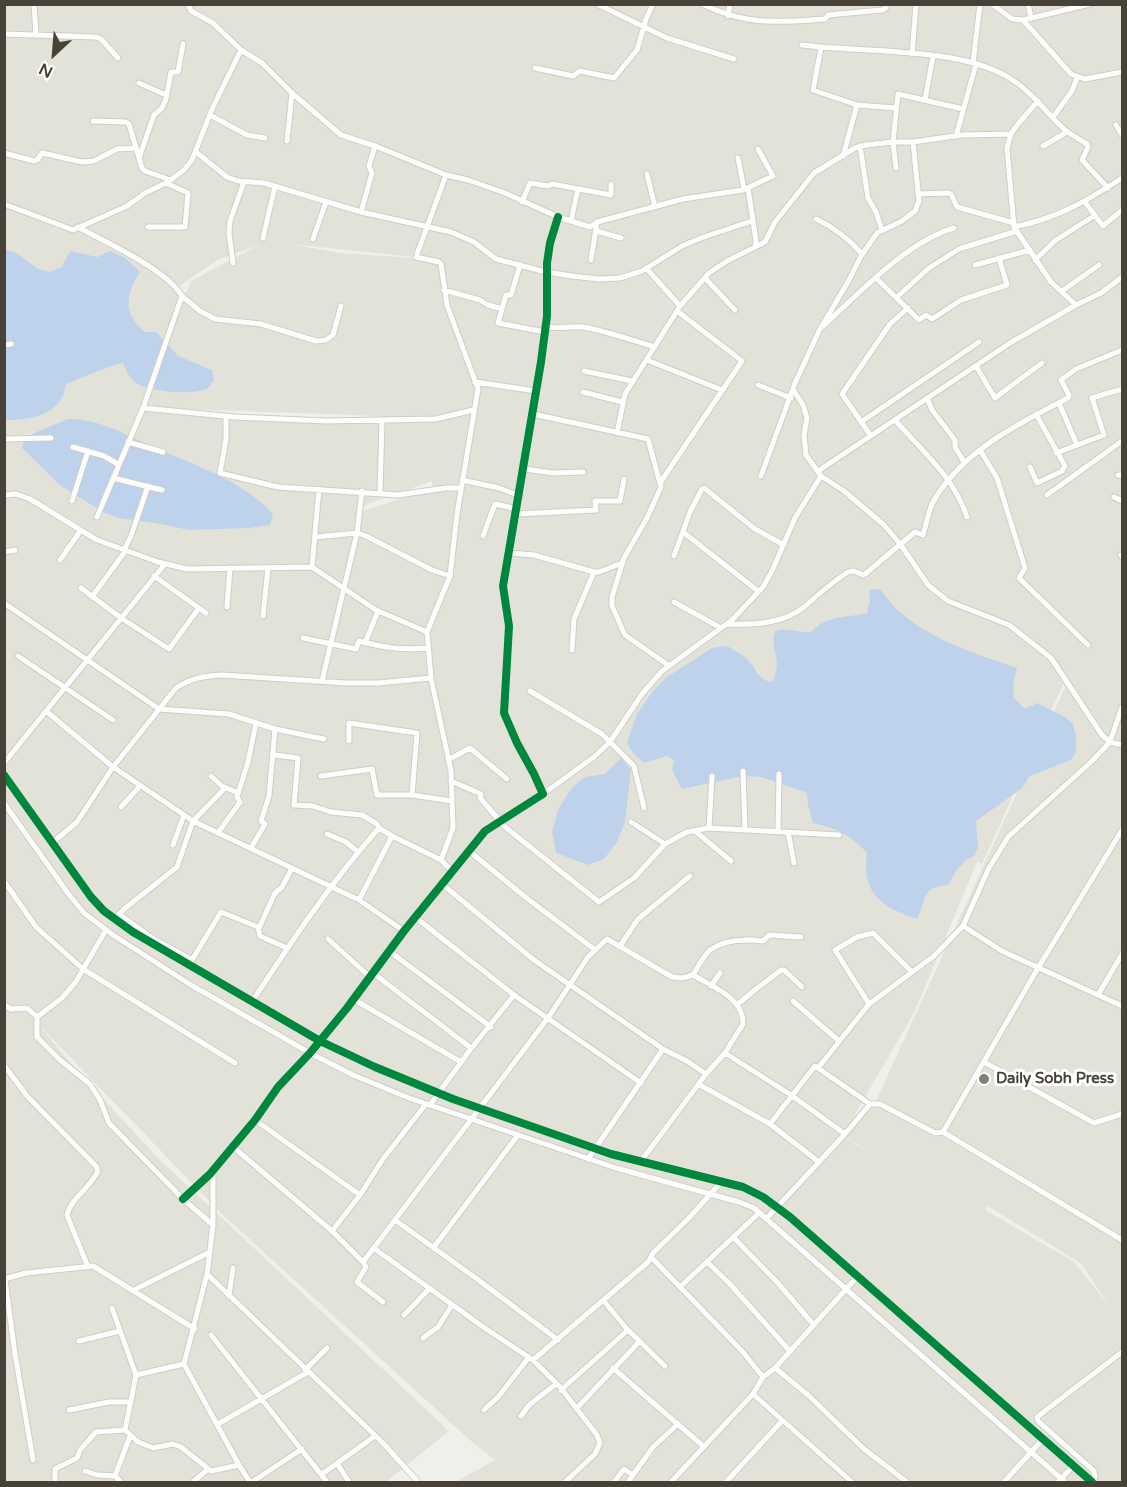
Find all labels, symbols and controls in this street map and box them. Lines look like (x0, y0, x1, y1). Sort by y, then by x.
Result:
north arrow (24, 24, 84, 84)
text: N (36, 58, 56, 82)
place label: Daily Sobh Press (996, 1070, 1114, 1088)
marker: Daily Sobh Press (977, 1072, 991, 1086)

